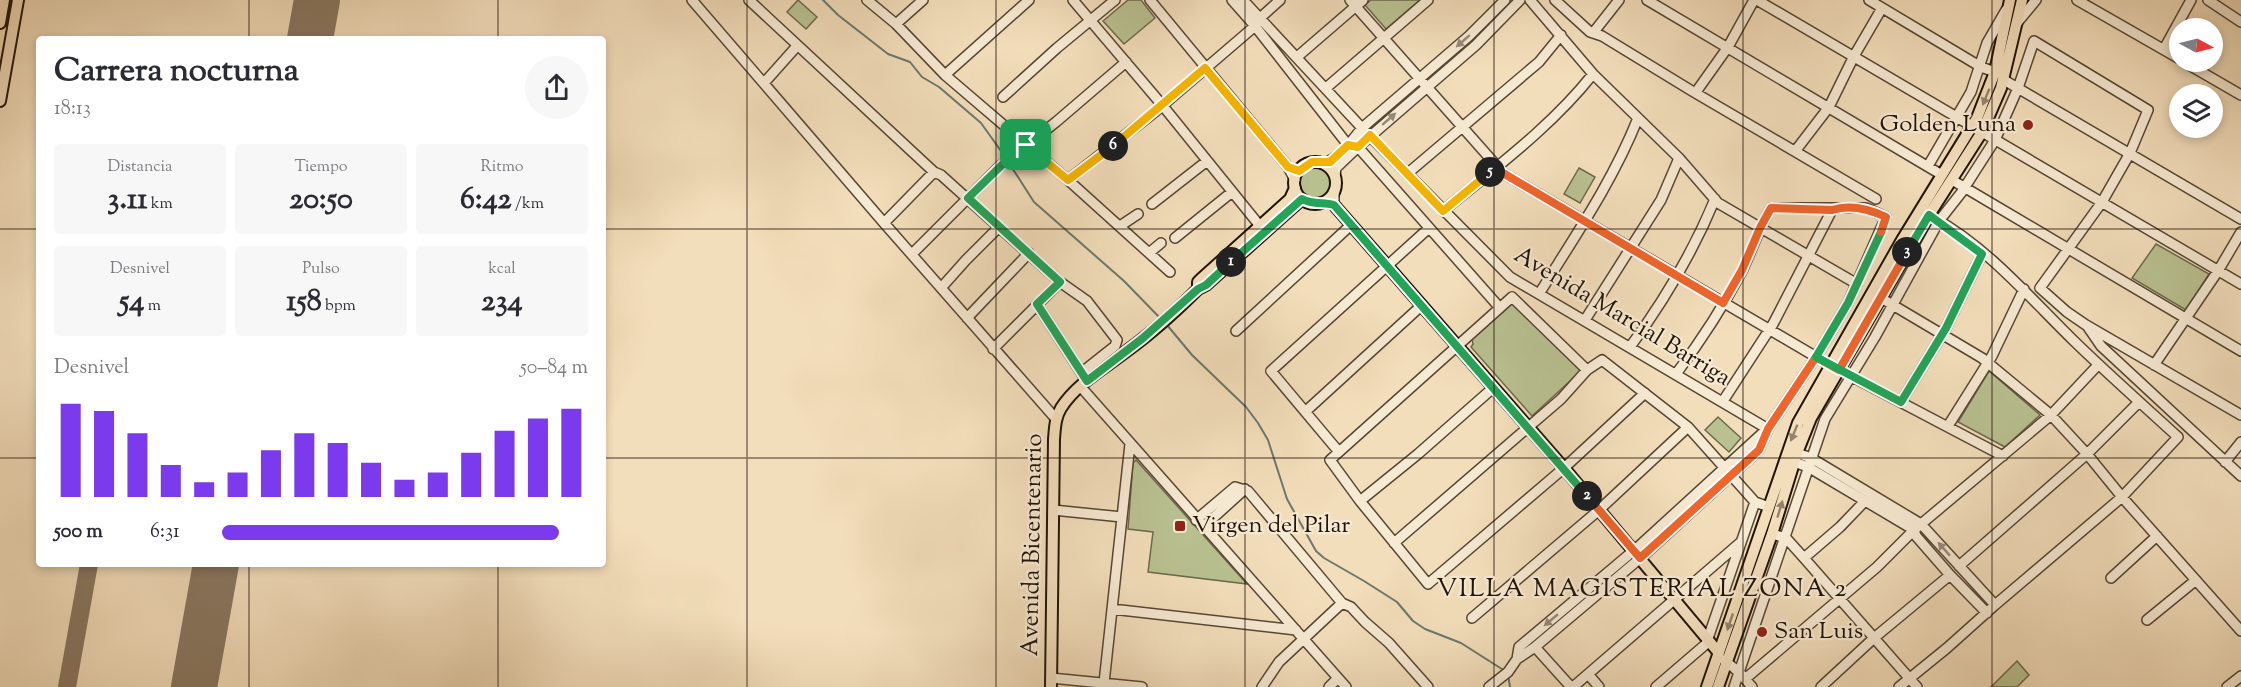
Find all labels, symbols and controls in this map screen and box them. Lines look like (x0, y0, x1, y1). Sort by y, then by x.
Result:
north arrow (2169, 18, 2223, 72)
map controls (2169, 18, 2223, 138)
one-way arrow (1456, 34, 1471, 48)
text: Carrera nocturna (54, 48, 299, 96)
button: share (525, 56, 588, 119)
button: layers (2169, 84, 2223, 138)
one-way arrow (1981, 89, 1991, 107)
text: 18:13 (54, 95, 91, 124)
place label: Golden Luna (1880, 108, 2016, 142)
one-way arrow (1381, 113, 1396, 126)
marker: Golden Luna (2021, 118, 2035, 132)
pin (1000, 119, 1051, 170)
icon: arrive (1009, 128, 1042, 161)
pin: 6 (1098, 131, 1128, 161)
text: 6 (1109, 134, 1117, 157)
text: Distancia (108, 156, 172, 179)
text: Tiempo (294, 156, 348, 179)
text: Ritmo (480, 156, 524, 179)
pin: 5 (1475, 157, 1505, 187)
text: 5 (1487, 160, 1493, 183)
text: 3.11 (107, 179, 147, 222)
text: 20:50 (289, 179, 353, 222)
text: 6:42 (460, 179, 512, 222)
text: km (147, 193, 173, 216)
text: /km (512, 193, 544, 216)
pin: 3 (1892, 237, 1922, 267)
street label: Avenida Marcial Barriga (1507, 239, 1737, 395)
text: 3 (1904, 240, 1910, 263)
pin: 1 (1216, 247, 1246, 277)
text: 1 (1228, 250, 1234, 273)
text: Desnivel (110, 258, 170, 281)
text: Pulso (302, 258, 340, 281)
text: kcal (488, 258, 516, 281)
text: 54 (119, 281, 144, 324)
text: 158 (286, 281, 322, 324)
text: 234 (481, 281, 523, 324)
text: m (144, 295, 161, 318)
text: bpm (322, 295, 356, 318)
text: Desnivel (54, 354, 129, 383)
text: 50–84 m (520, 354, 588, 383)
one-way arrow (1789, 425, 1799, 443)
street label: Avenida Bicentenario (1014, 433, 1052, 657)
pin: 2 (1572, 481, 1602, 511)
text: 2 (1583, 484, 1591, 507)
one-way arrow (1775, 499, 1785, 517)
place label: Virgen del Pilar (1192, 509, 1350, 543)
text: 500 m (54, 518, 103, 547)
text: 6:31 (150, 518, 180, 547)
marker: Virgen del Pilar (1173, 519, 1187, 533)
one-way arrow (1938, 542, 1951, 557)
district label: VILLA MAGISTERIAL ZONA 2 (1436, 571, 1848, 608)
one-way arrow (1543, 613, 1558, 626)
one-way arrow (1725, 613, 1735, 631)
place label: San Luis (1774, 615, 1863, 649)
marker: San Luis (1755, 625, 1769, 639)

